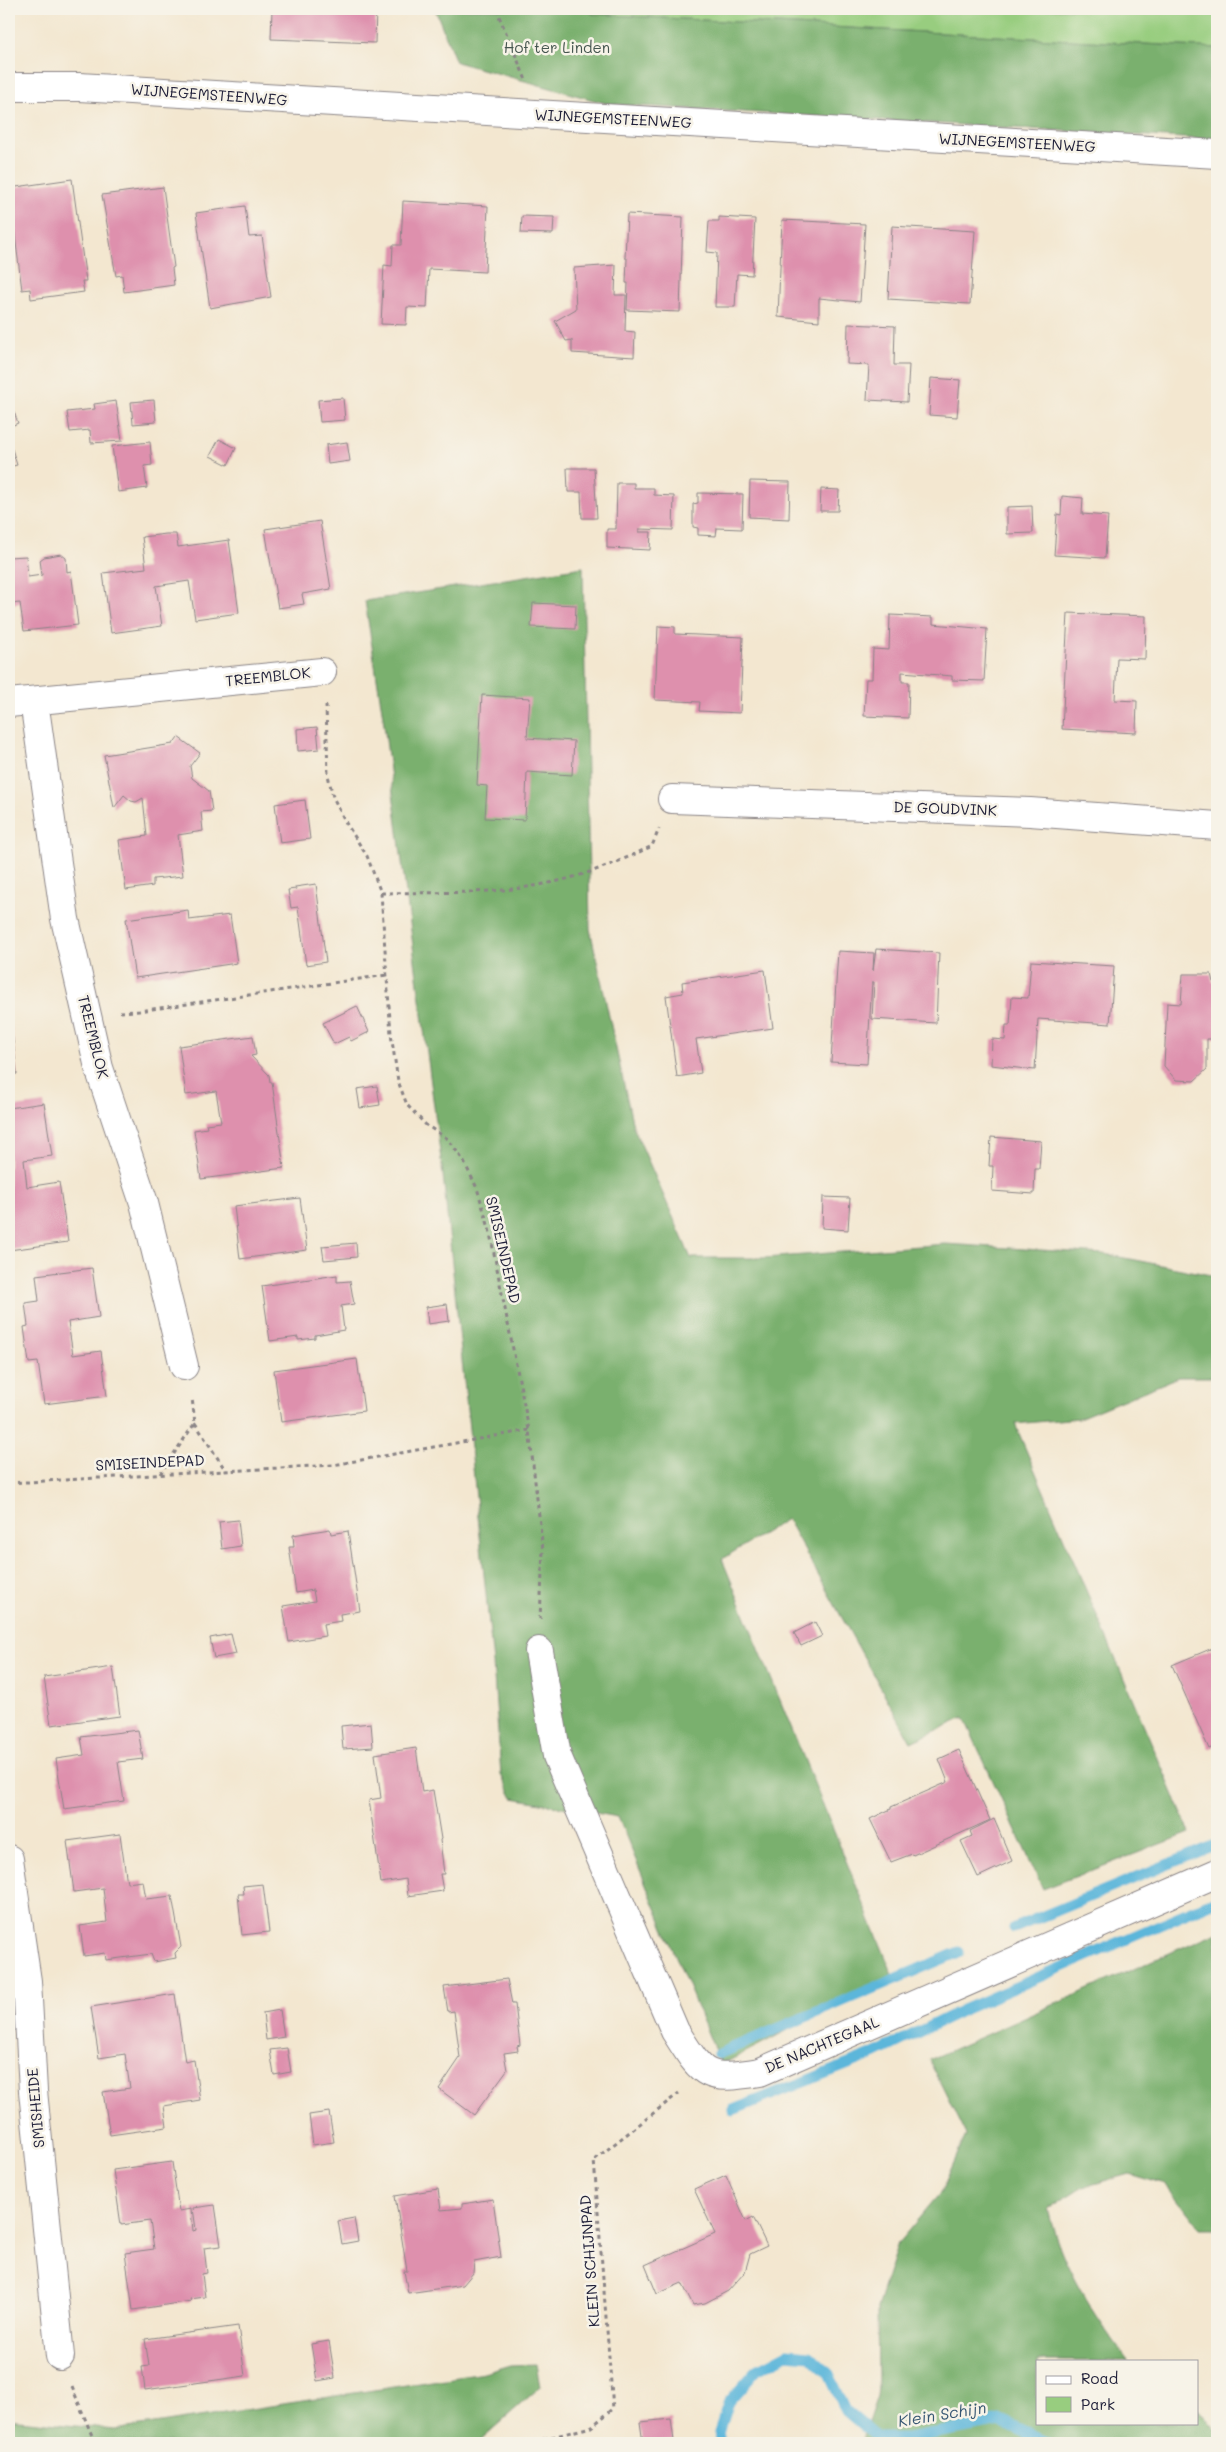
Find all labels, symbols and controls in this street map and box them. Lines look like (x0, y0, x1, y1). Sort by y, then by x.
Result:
park label: Hof ter Linden (504, 37, 610, 57)
street label: WIJNEGEMSTEENWEG (130, 79, 288, 109)
street label: WIJNEGEMSTEENWEG (534, 104, 692, 132)
street label: WIJNEGEMSTEENWEG (938, 128, 1096, 156)
street label: TREEMBLOK (224, 662, 311, 690)
street label: DE GOUDVINK (893, 796, 997, 820)
street label: TREEMBLOK (74, 993, 114, 1081)
street label: SMISEINDEPAD (482, 1194, 526, 1305)
street label: SMISEINDEPAD (95, 1449, 205, 1475)
street label: DE NACHTEGAAL (761, 2011, 882, 2077)
street label: SMISHEIDE (22, 2067, 48, 2149)
street label: KLEIN SCHIJNPAD (574, 2194, 604, 2328)
legend (1036, 2360, 1198, 2424)
text: Road (1081, 2368, 1118, 2388)
text: Park (1081, 2394, 1115, 2414)
water label: Klein Schijn (896, 2396, 988, 2431)

